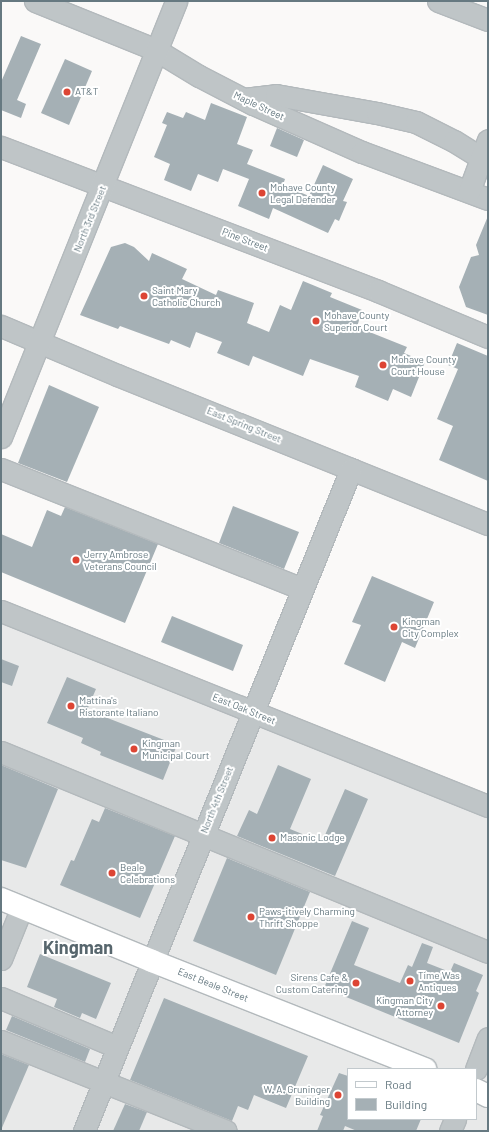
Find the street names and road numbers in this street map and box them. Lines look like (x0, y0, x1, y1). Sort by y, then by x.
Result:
street label: Maple Street (232, 89, 286, 123)
street label: North 3rd Street (71, 184, 109, 254)
street label: Pine Street (220, 226, 270, 254)
street label: East Spring Street (205, 405, 283, 445)
street label: East Oak Street (211, 691, 277, 727)
street label: North 4th Street (198, 765, 236, 835)
street label: East Beale Street (176, 965, 250, 1005)

